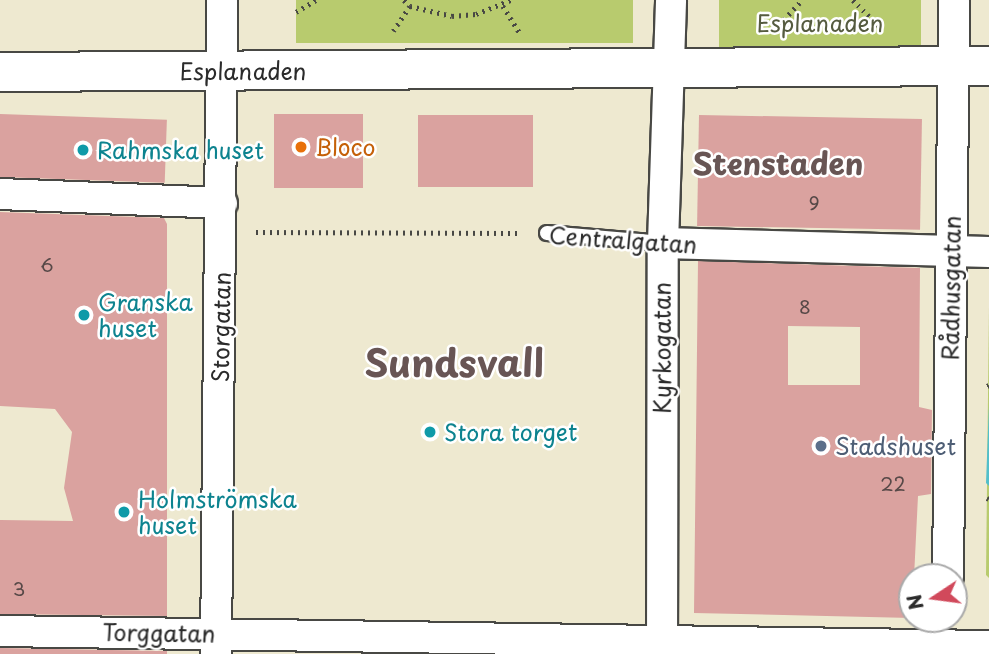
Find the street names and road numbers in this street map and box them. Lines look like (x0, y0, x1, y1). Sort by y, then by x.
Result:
street label: Esplanaden (180, 57, 306, 85)
street label: Rådhusgatan (936, 215, 966, 361)
street label: Centralgatan (548, 221, 698, 259)
street label: Storgatan (206, 271, 236, 383)
street label: Kyrkogatan (648, 282, 676, 414)
street label: Torggatan (102, 618, 216, 648)

